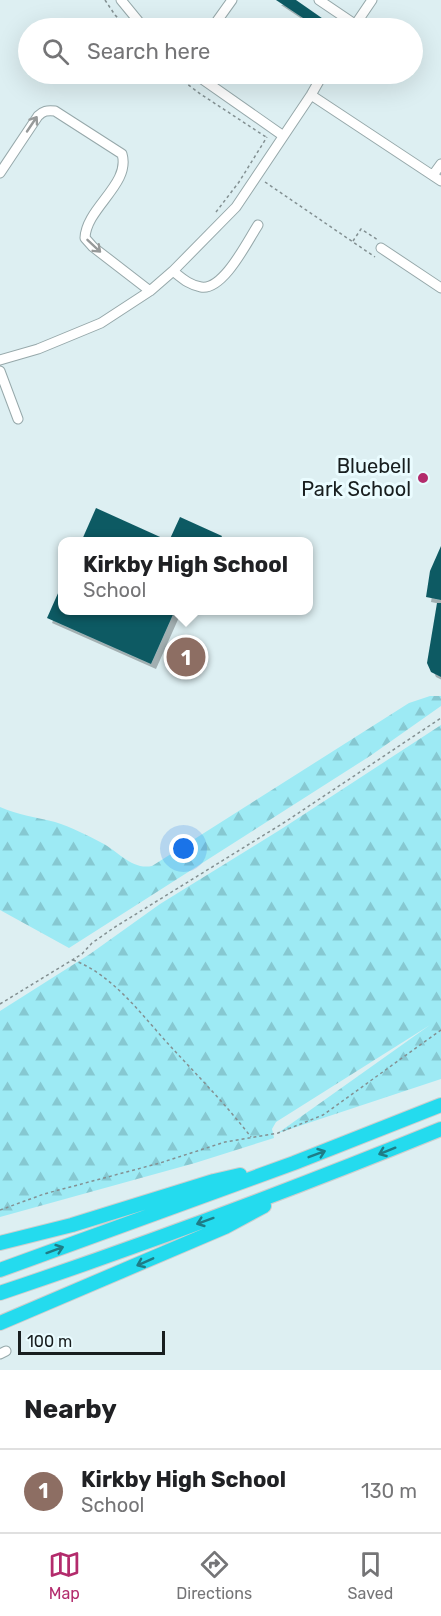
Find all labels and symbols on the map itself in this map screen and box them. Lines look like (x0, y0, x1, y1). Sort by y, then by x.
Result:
one-way arrow (26, 117, 38, 133)
one-way arrow (86, 239, 101, 253)
place label: Bluebell Park School (301, 454, 411, 501)
marker: Bluebell Park School (416, 471, 430, 485)
pin: 1 (166, 634, 206, 680)
your location (169, 834, 198, 863)
one-way arrow (378, 1146, 396, 1157)
one-way arrow (307, 1148, 326, 1159)
one-way arrow (196, 1216, 215, 1227)
one-way arrow (45, 1244, 64, 1255)
one-way arrow (137, 1257, 155, 1268)
scale bar (18, 1328, 165, 1356)

